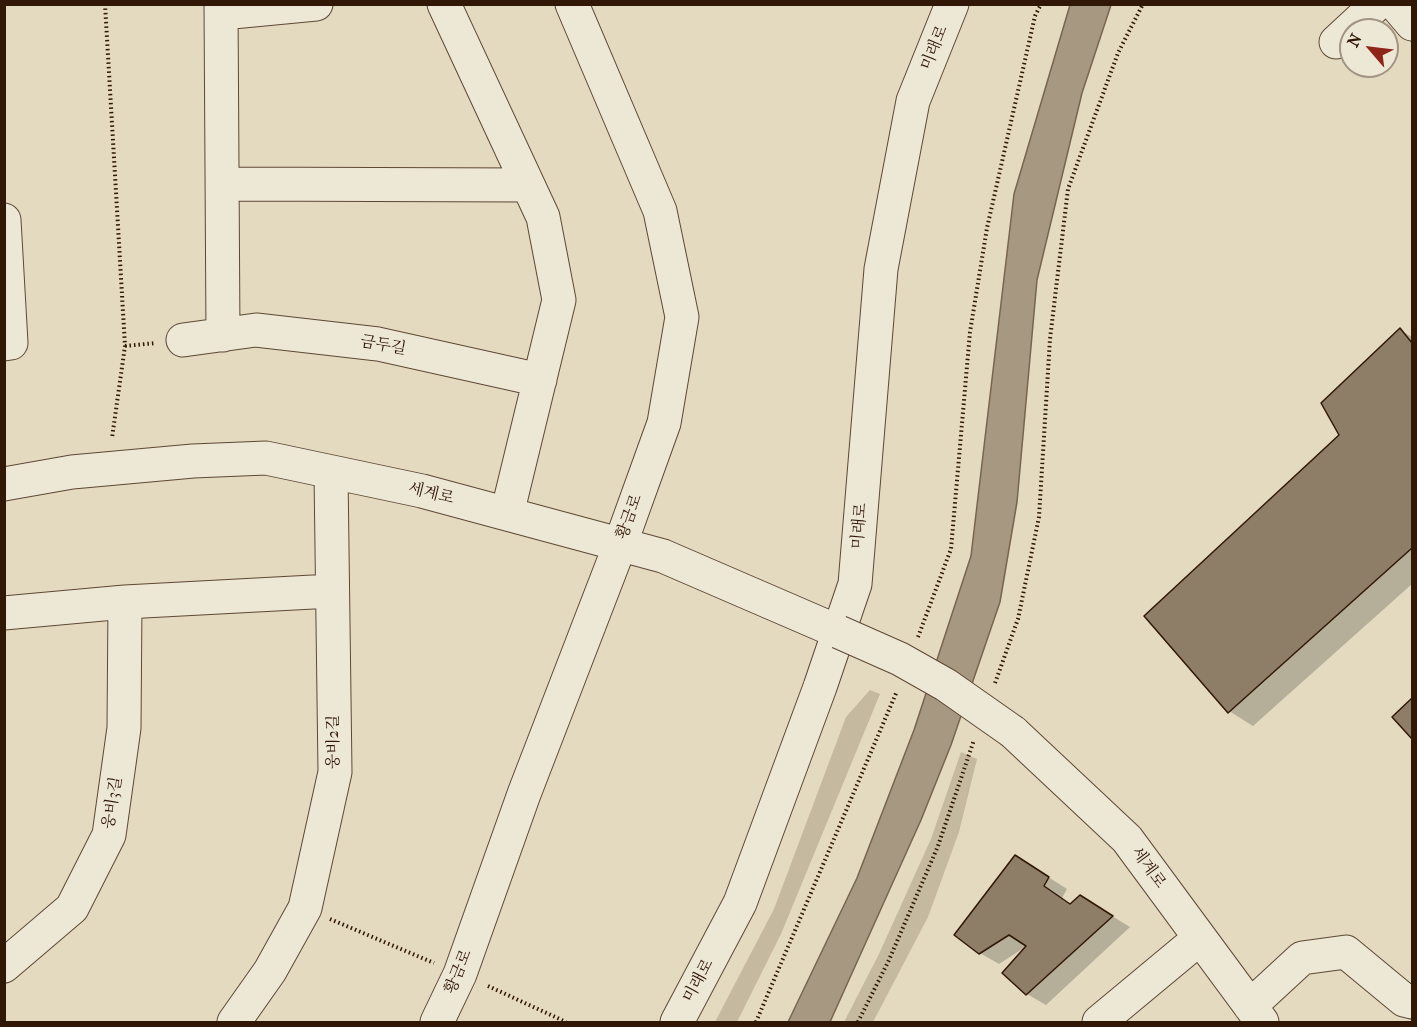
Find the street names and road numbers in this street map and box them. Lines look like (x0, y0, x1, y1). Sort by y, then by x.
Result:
street label: 미래로 (917, 23, 953, 73)
street label: 금두길 (359, 333, 407, 359)
street label: 세계로 (406, 479, 456, 509)
street label: 황금로 (613, 492, 647, 542)
street label: 미래로 (848, 502, 872, 550)
street label: 웅비2길 (324, 715, 344, 769)
street label: 웅비3길 (99, 775, 127, 831)
street label: 세계로 (1127, 844, 1169, 892)
street label: 황금로 (441, 947, 477, 997)
street label: 미래로 (680, 956, 718, 1006)

